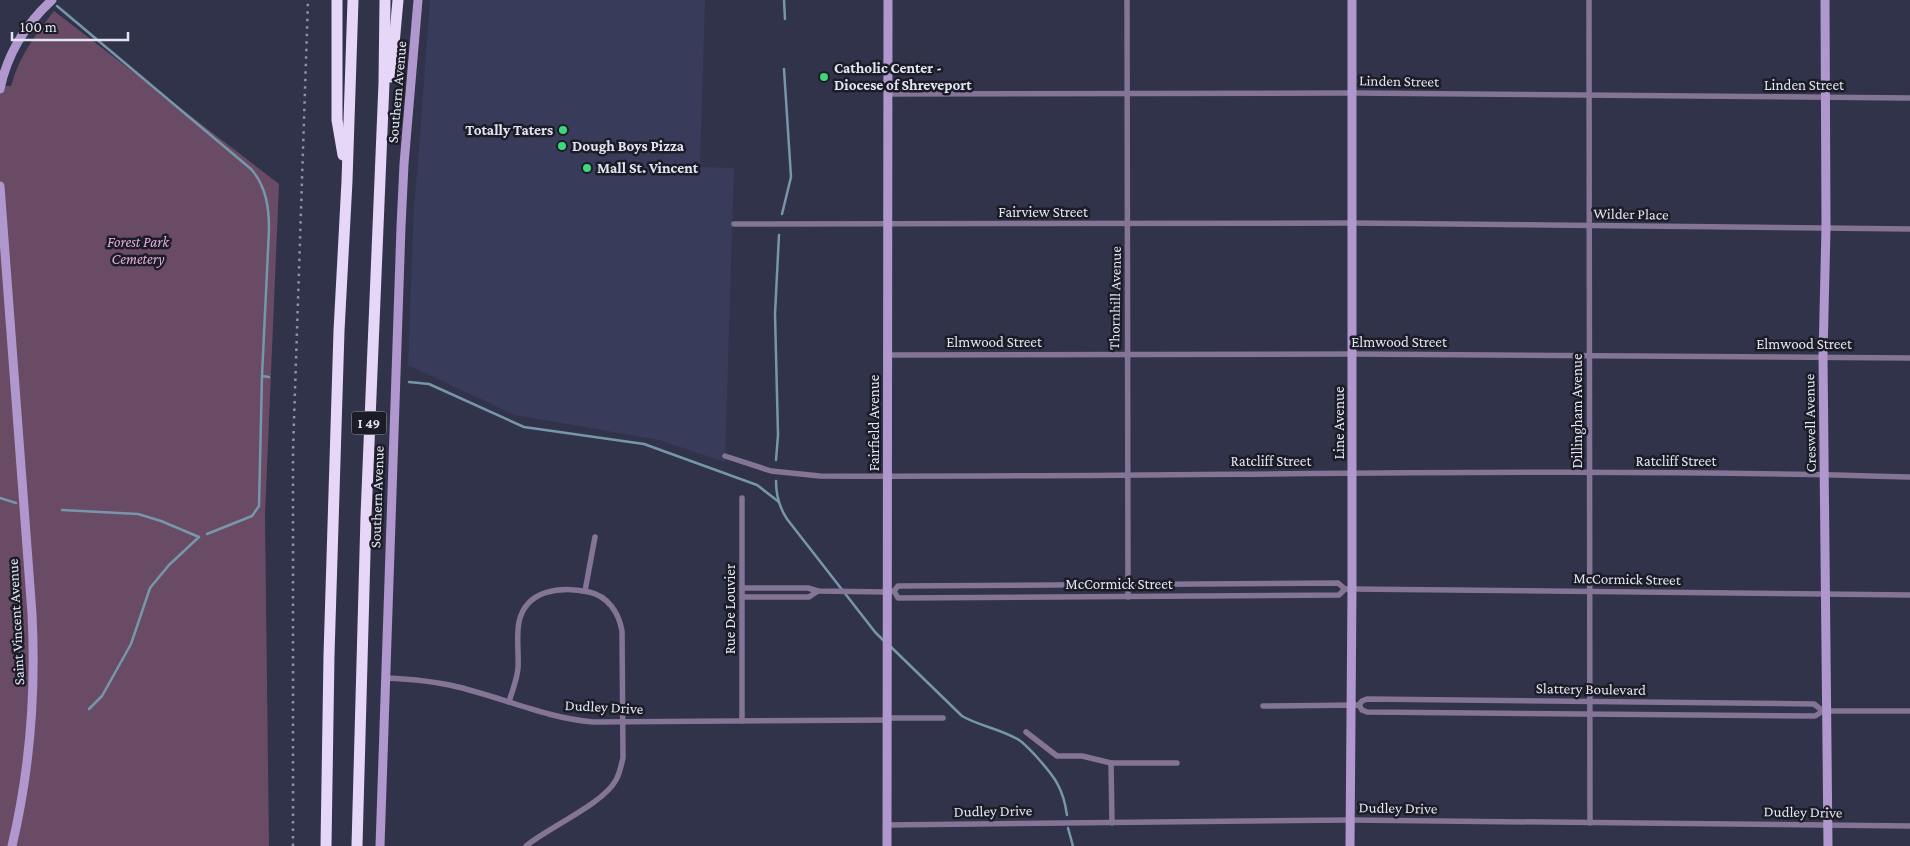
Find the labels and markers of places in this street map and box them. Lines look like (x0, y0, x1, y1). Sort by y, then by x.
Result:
place label: Catholic Center - Diocese of Shreveport (834, 60, 972, 93)
marker: Catholic Center - Diocese of Shreveport (818, 71, 830, 83)
place label: Totally Taters (465, 122, 553, 138)
marker: Totally Taters (557, 124, 569, 136)
place label: Dough Boys Pizza (572, 138, 685, 154)
marker: Dough Boys Pizza (556, 140, 568, 152)
place label: Mall St. Vincent (597, 160, 699, 176)
marker: Mall St. Vincent (581, 162, 593, 174)

